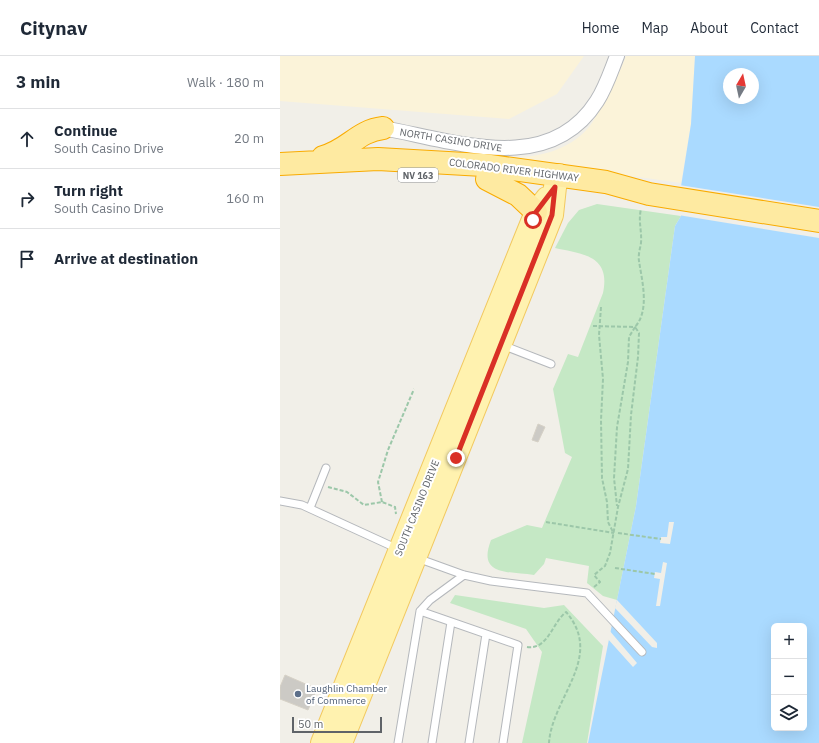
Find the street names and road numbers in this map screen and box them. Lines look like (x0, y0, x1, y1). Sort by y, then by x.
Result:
street label: NORTH CASINO DRIVE (399, 125, 503, 155)
street label: COLORADO RIVER HIGHWAY (448, 156, 580, 184)
road number: NV 163 (398, 168, 438, 182)
street label: SOUTH CASINO DRIVE (392, 458, 442, 558)

